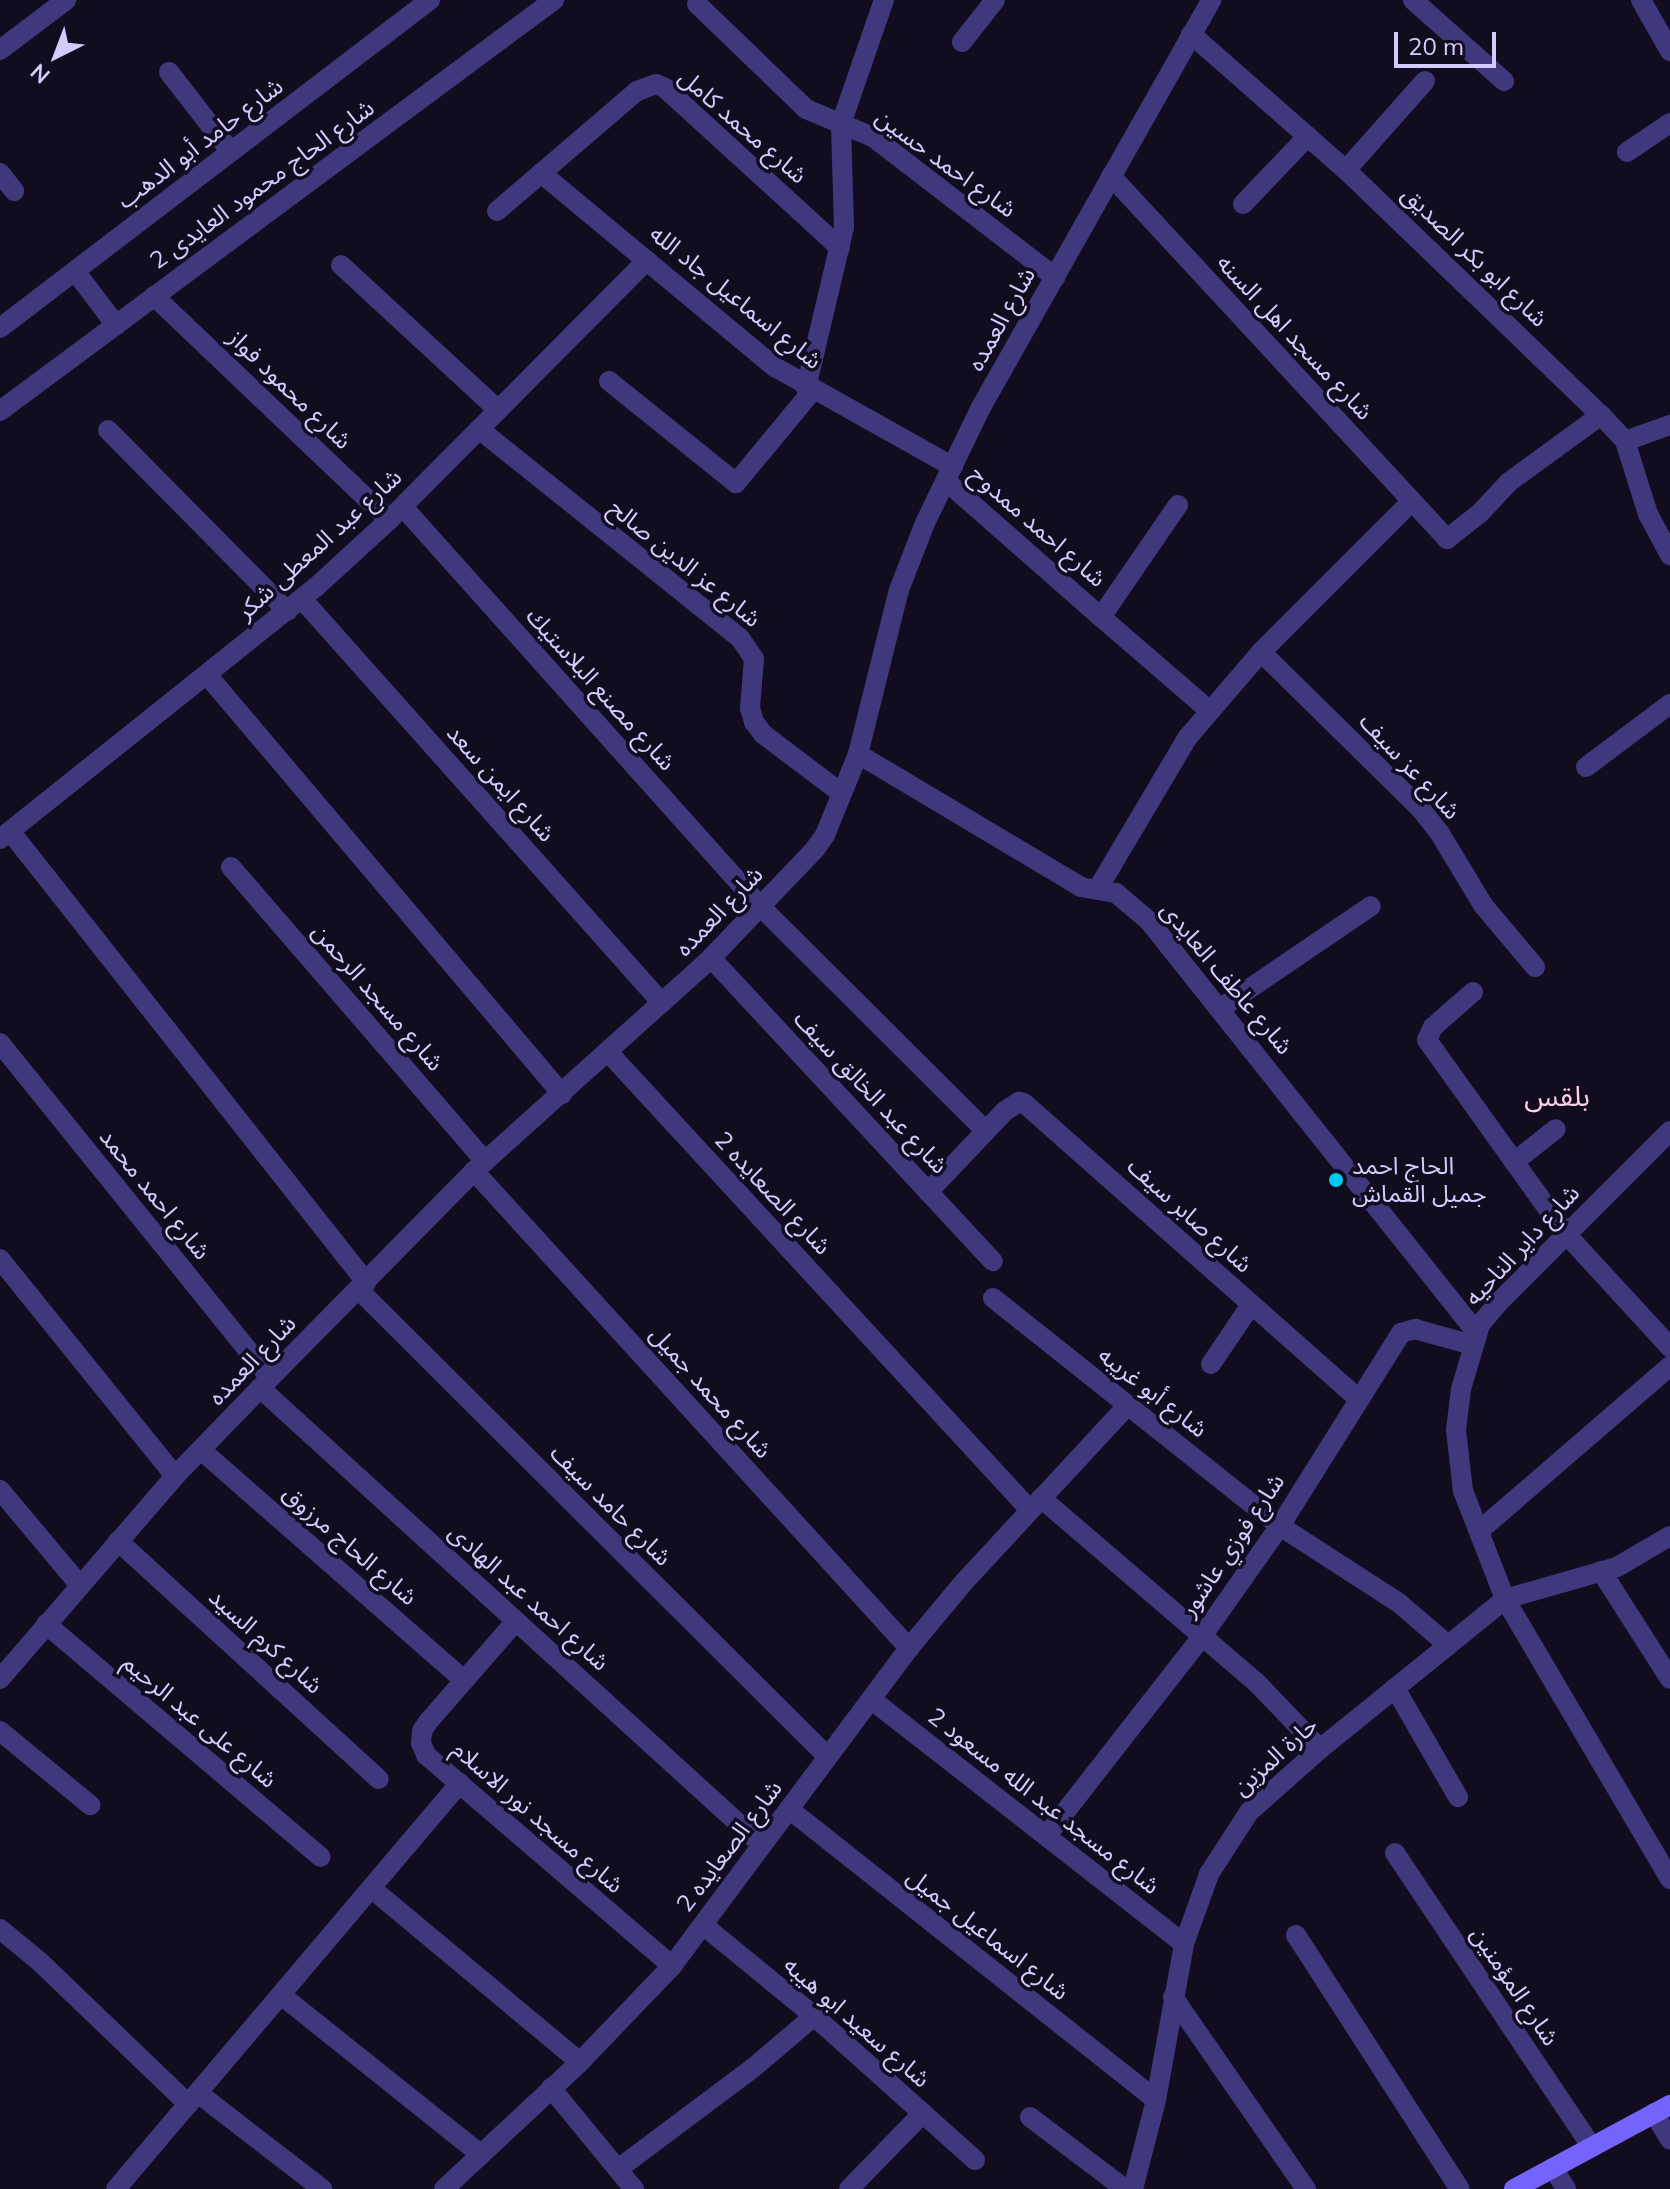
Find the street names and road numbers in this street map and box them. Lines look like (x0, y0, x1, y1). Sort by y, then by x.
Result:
street label: شارع محمد كامل (673, 62, 813, 190)
street label: شارع حامد أبو الدهب (111, 71, 289, 215)
street label: شارع الحاج محمود العايدى 2 (144, 93, 380, 275)
street label: شارع احمد حسين (870, 102, 1022, 224)
street label: شارع ابو بكر الصديق (1396, 179, 1554, 333)
street label: شارع اسماعيل جاد الله (644, 219, 828, 375)
street label: شارع مسجد اهل السنه (1211, 248, 1379, 426)
street label: شارع العمده (961, 262, 1041, 376)
street label: شارع محمود فواز (222, 323, 358, 455)
street label: شارع احمد ممدوح (964, 459, 1112, 593)
street label: شارع عبد المعطى شكر (231, 462, 407, 626)
street label: شارع عز الدين صالح (603, 493, 767, 633)
street label: شارع مصنع البلاستيك (520, 602, 682, 776)
street label: شارع عز سيف (1353, 707, 1467, 825)
street label: شارع ايمن سعد (441, 718, 561, 848)
street label: شارع العمده (669, 860, 769, 962)
street label: شارع عاطف العايدى (1155, 896, 1299, 1060)
street label: شارع مسجد الرحمن (306, 917, 450, 1077)
street label: شارع عبد الخالق سيف (788, 1004, 954, 1180)
street label: شارع احمد محمد (93, 1123, 217, 1265)
street label: شارع الصعايده 2 (709, 1126, 837, 1260)
street label: شارع صابر سيف (1122, 1151, 1258, 1279)
street label: شارع داير الناحيه (1459, 1178, 1585, 1312)
street label: شارع العمده (202, 1309, 302, 1411)
street label: شارع محمد جميل (644, 1320, 778, 1464)
street label: شارع أبو غريبه (1093, 1340, 1213, 1444)
street label: شارع حامد سيف (544, 1438, 678, 1572)
street label: شارع فوزي عاشور (1174, 1468, 1290, 1622)
street label: شارع الحاج مرزوق (277, 1479, 423, 1611)
street label: شارع احمد عبد الهادى (443, 1517, 615, 1677)
street label: شارع كرم السيد (203, 1582, 329, 1700)
street label: شارع على عبد الرحيم (117, 1648, 283, 1794)
street label: شارع مسجد عبد الله مسعود 2 (923, 1702, 1165, 1900)
street label: حارة المزين (1227, 1710, 1323, 1802)
street label: شارع مسجد نور الاسلام (446, 1735, 630, 1899)
street label: شارع الصعايده 2 (670, 1774, 788, 1918)
street label: شارع اسماعيل جميل (901, 1862, 1075, 2006)
street label: شارع المؤمنين (1465, 1921, 1565, 2051)
street label: شارع سعيد ابو هيبه (778, 1951, 936, 2093)

